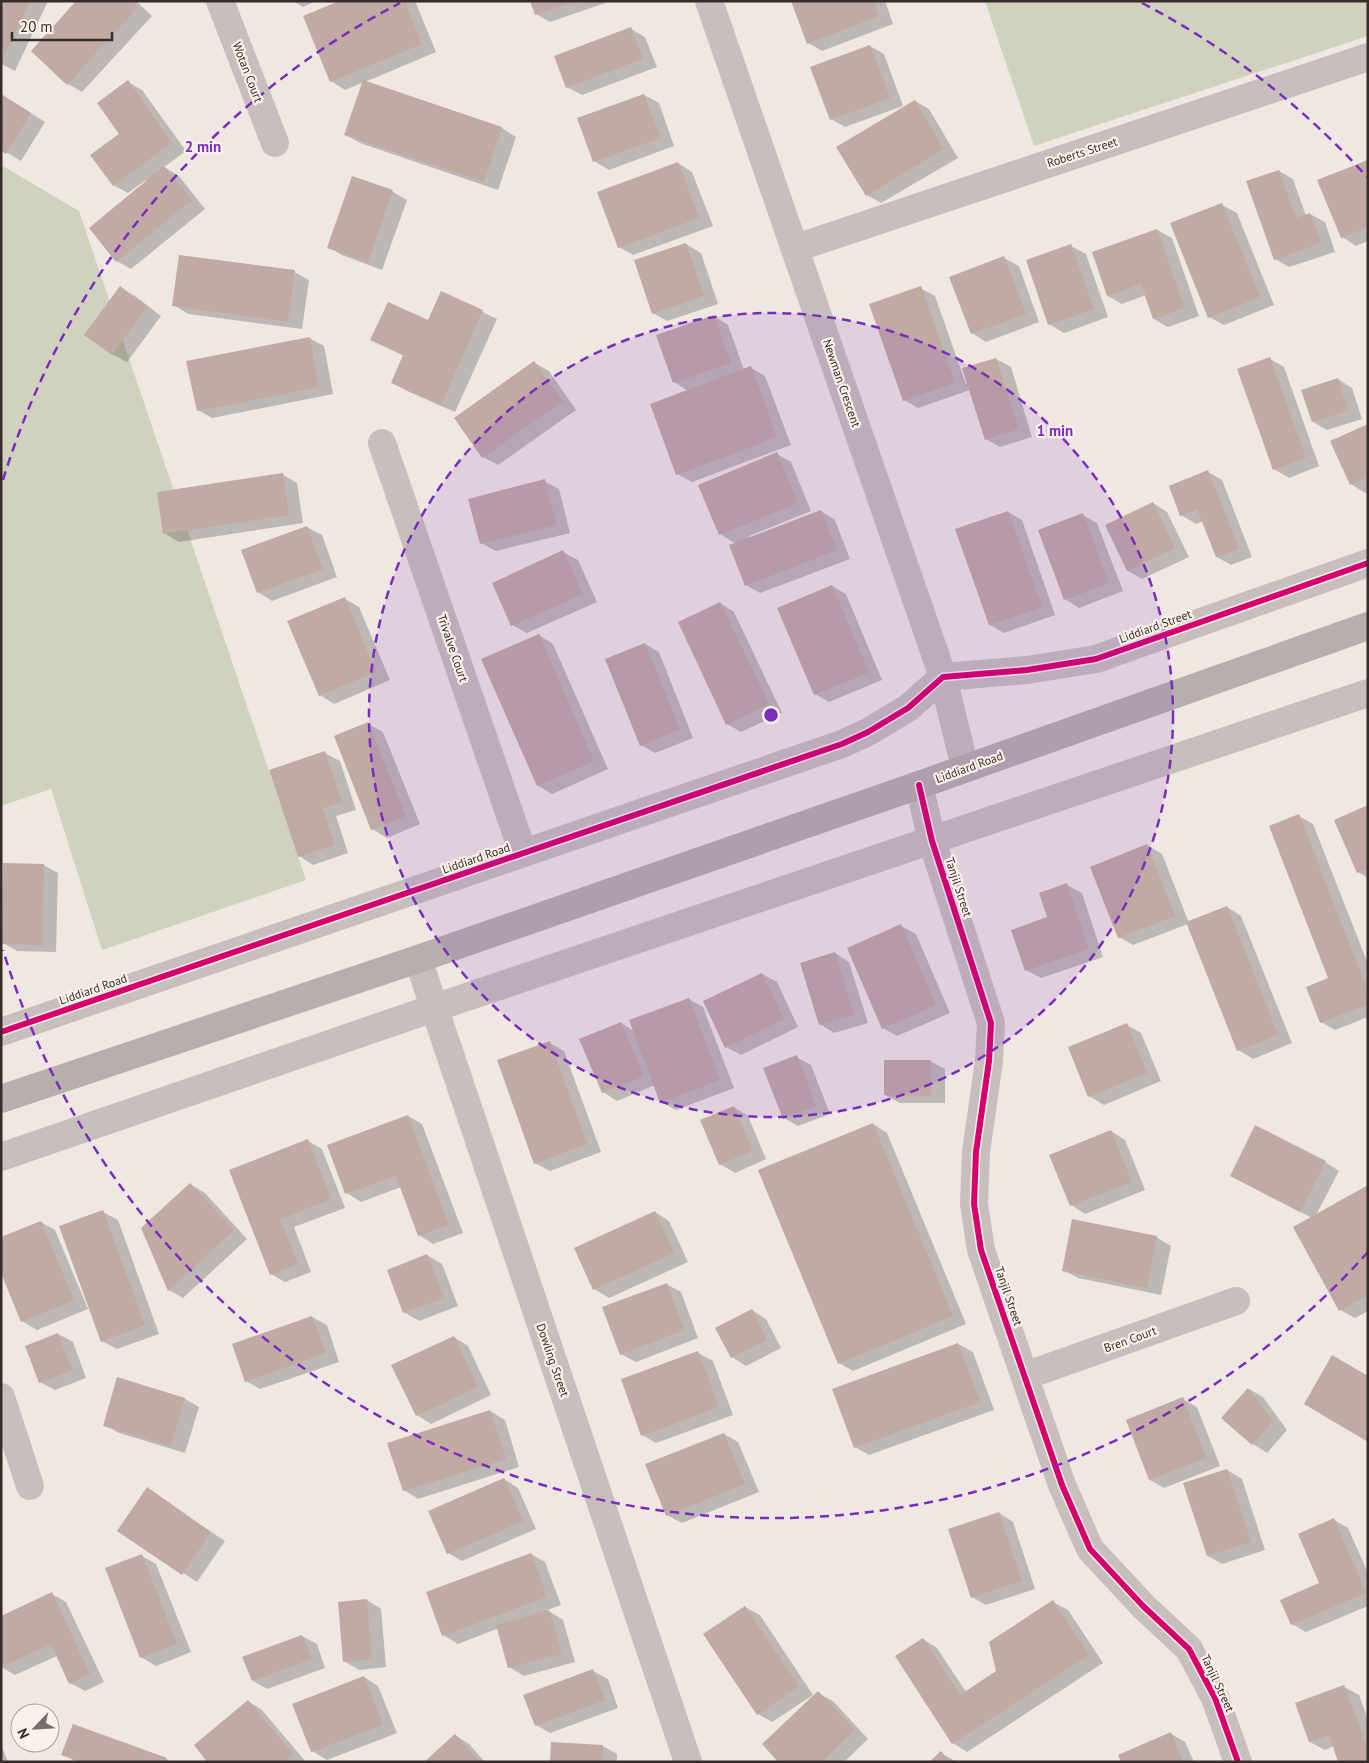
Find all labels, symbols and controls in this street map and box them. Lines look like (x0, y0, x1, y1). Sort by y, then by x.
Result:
scale bar (12, 10, 112, 42)
text: 20 m (20, 17, 53, 36)
street label: Wotan Court (230, 40, 266, 104)
street label: Roberts Street (1045, 134, 1119, 170)
text: 2 min (185, 137, 221, 156)
street label: Newman Crescent (820, 337, 864, 429)
text: 1 min (1037, 421, 1073, 440)
street label: Liddiard Street (1117, 606, 1193, 646)
street label: Trivalve Court (434, 612, 472, 684)
centre of rings (762, 706, 780, 724)
street label: Liddiard Road (933, 748, 1005, 786)
street label: Liddiard Road (440, 839, 512, 877)
street label: Tanjil Street (942, 855, 976, 919)
street label: Liddiard Road (57, 970, 129, 1008)
street label: Tanjil Street (992, 1264, 1026, 1328)
street label: Dowling Street (533, 1321, 573, 1399)
street label: Bren Court (1102, 1323, 1158, 1355)
street label: Tanjil Street (1198, 1652, 1238, 1714)
north arrow (10, 1703, 60, 1753)
text: N (13, 1726, 33, 1741)

